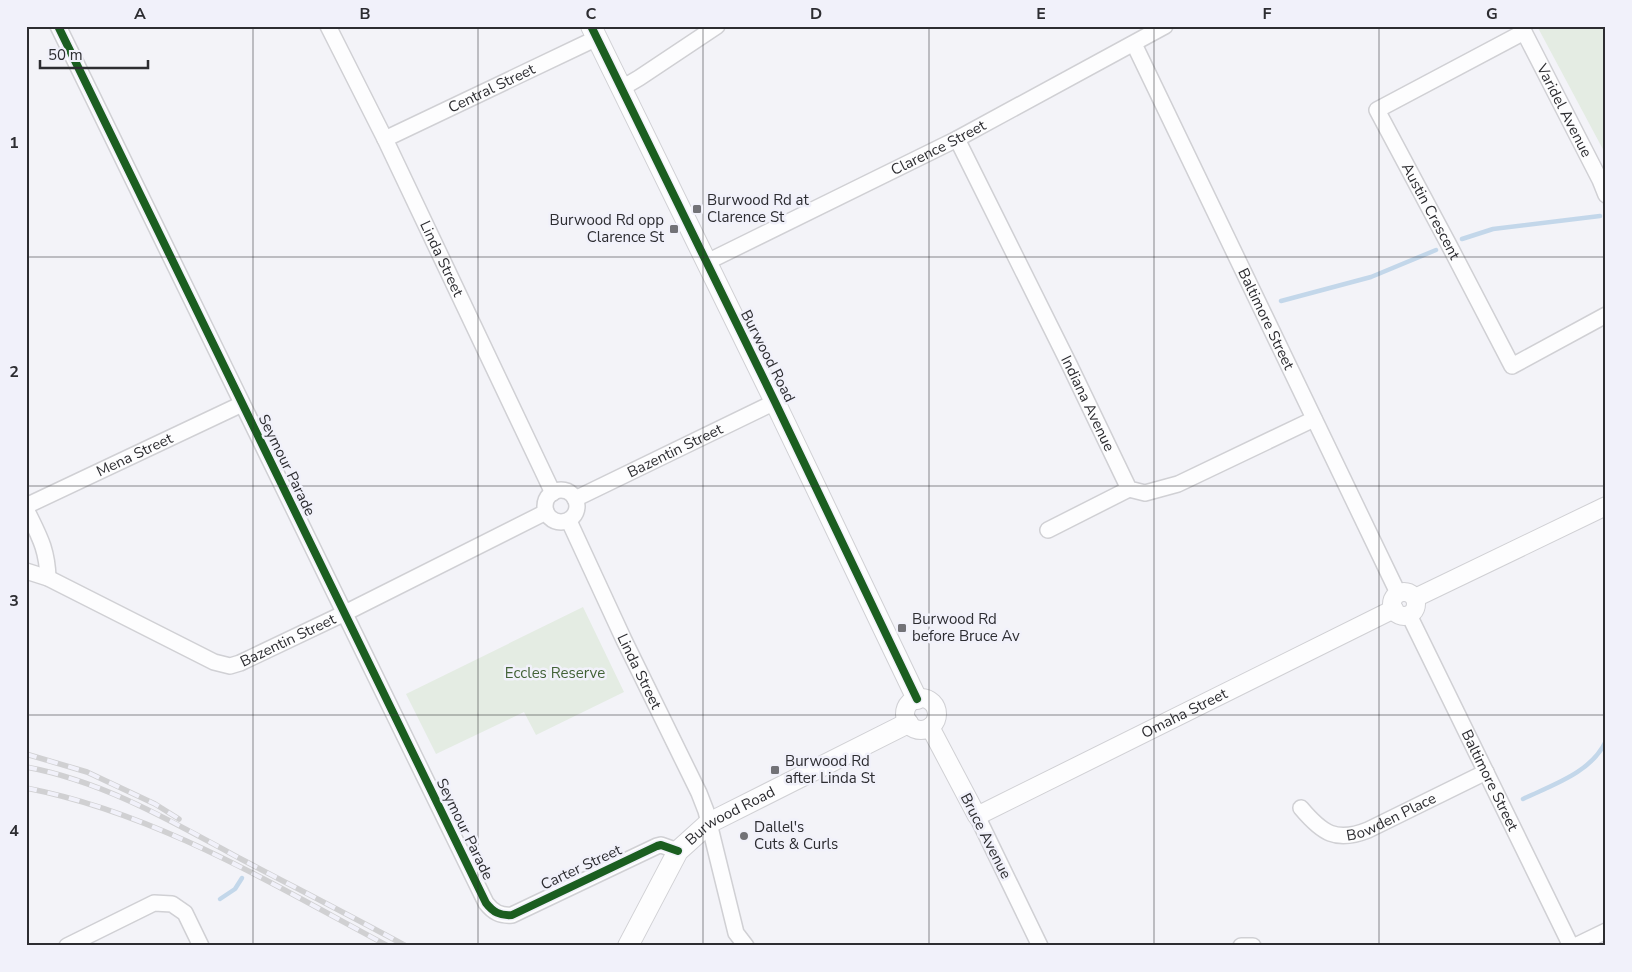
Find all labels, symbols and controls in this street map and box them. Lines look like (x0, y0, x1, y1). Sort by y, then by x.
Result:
text: A (134, 3, 146, 25)
text: B (359, 3, 371, 25)
text: C (586, 3, 597, 25)
text: D (810, 3, 822, 25)
text: E (1036, 3, 1046, 25)
text: F (1263, 3, 1272, 25)
text: G (1486, 3, 1498, 25)
scale bar (40, 38, 148, 70)
text: 50 m (48, 45, 83, 65)
street label: Central Street (445, 59, 539, 117)
street label: Varidel Avenue (1532, 60, 1597, 161)
street label: Clarence Street (887, 115, 990, 180)
text: 1 (9, 132, 19, 154)
street label: Austin Crescent (1397, 159, 1465, 264)
place label: Burwood Rd at Clarence St (707, 190, 810, 227)
marker: Burwood Rd at Clarence St (691, 203, 703, 215)
place label: Burwood Rd opp Clarence St (550, 210, 665, 247)
street label: Linda Street (415, 217, 469, 301)
marker: Burwood Rd opp Clarence St (668, 223, 680, 235)
street label: Baltimore Street (1233, 265, 1299, 374)
street label: Burwood Road (736, 306, 800, 406)
street label: Indiana Avenue (1056, 352, 1119, 455)
text: 2 (9, 361, 19, 383)
street label: Seymour Parade (254, 411, 320, 519)
street label: Bazentin Street (624, 419, 726, 482)
street label: Mena Street (93, 428, 177, 481)
text: 3 (9, 590, 19, 612)
street label: Bazentin Street (237, 609, 339, 672)
place label: Burwood Rd before Bruce Av (912, 609, 1020, 646)
marker: Burwood Rd before Bruce Av (896, 622, 908, 634)
street label: Linda Street (612, 630, 667, 713)
park label: Eccles Reserve (505, 663, 605, 683)
street label: Omaha Street (1138, 683, 1231, 743)
street label: Baltimore Street (1457, 726, 1523, 835)
place label: Burwood Rd after Linda St (785, 751, 876, 788)
marker: Burwood Rd after Linda St (769, 764, 781, 776)
street label: Seymour Parade (432, 775, 498, 883)
street label: Burwood Road (681, 782, 778, 850)
street label: Bowden Place (1345, 788, 1439, 846)
street label: Bruce Avenue (956, 790, 1016, 882)
place label: Dallel's Cuts & Curls (754, 817, 838, 854)
text: 4 (9, 820, 19, 842)
marker: Dallel's Cuts & Curls (738, 830, 750, 842)
street label: Carter Street (537, 839, 625, 894)

